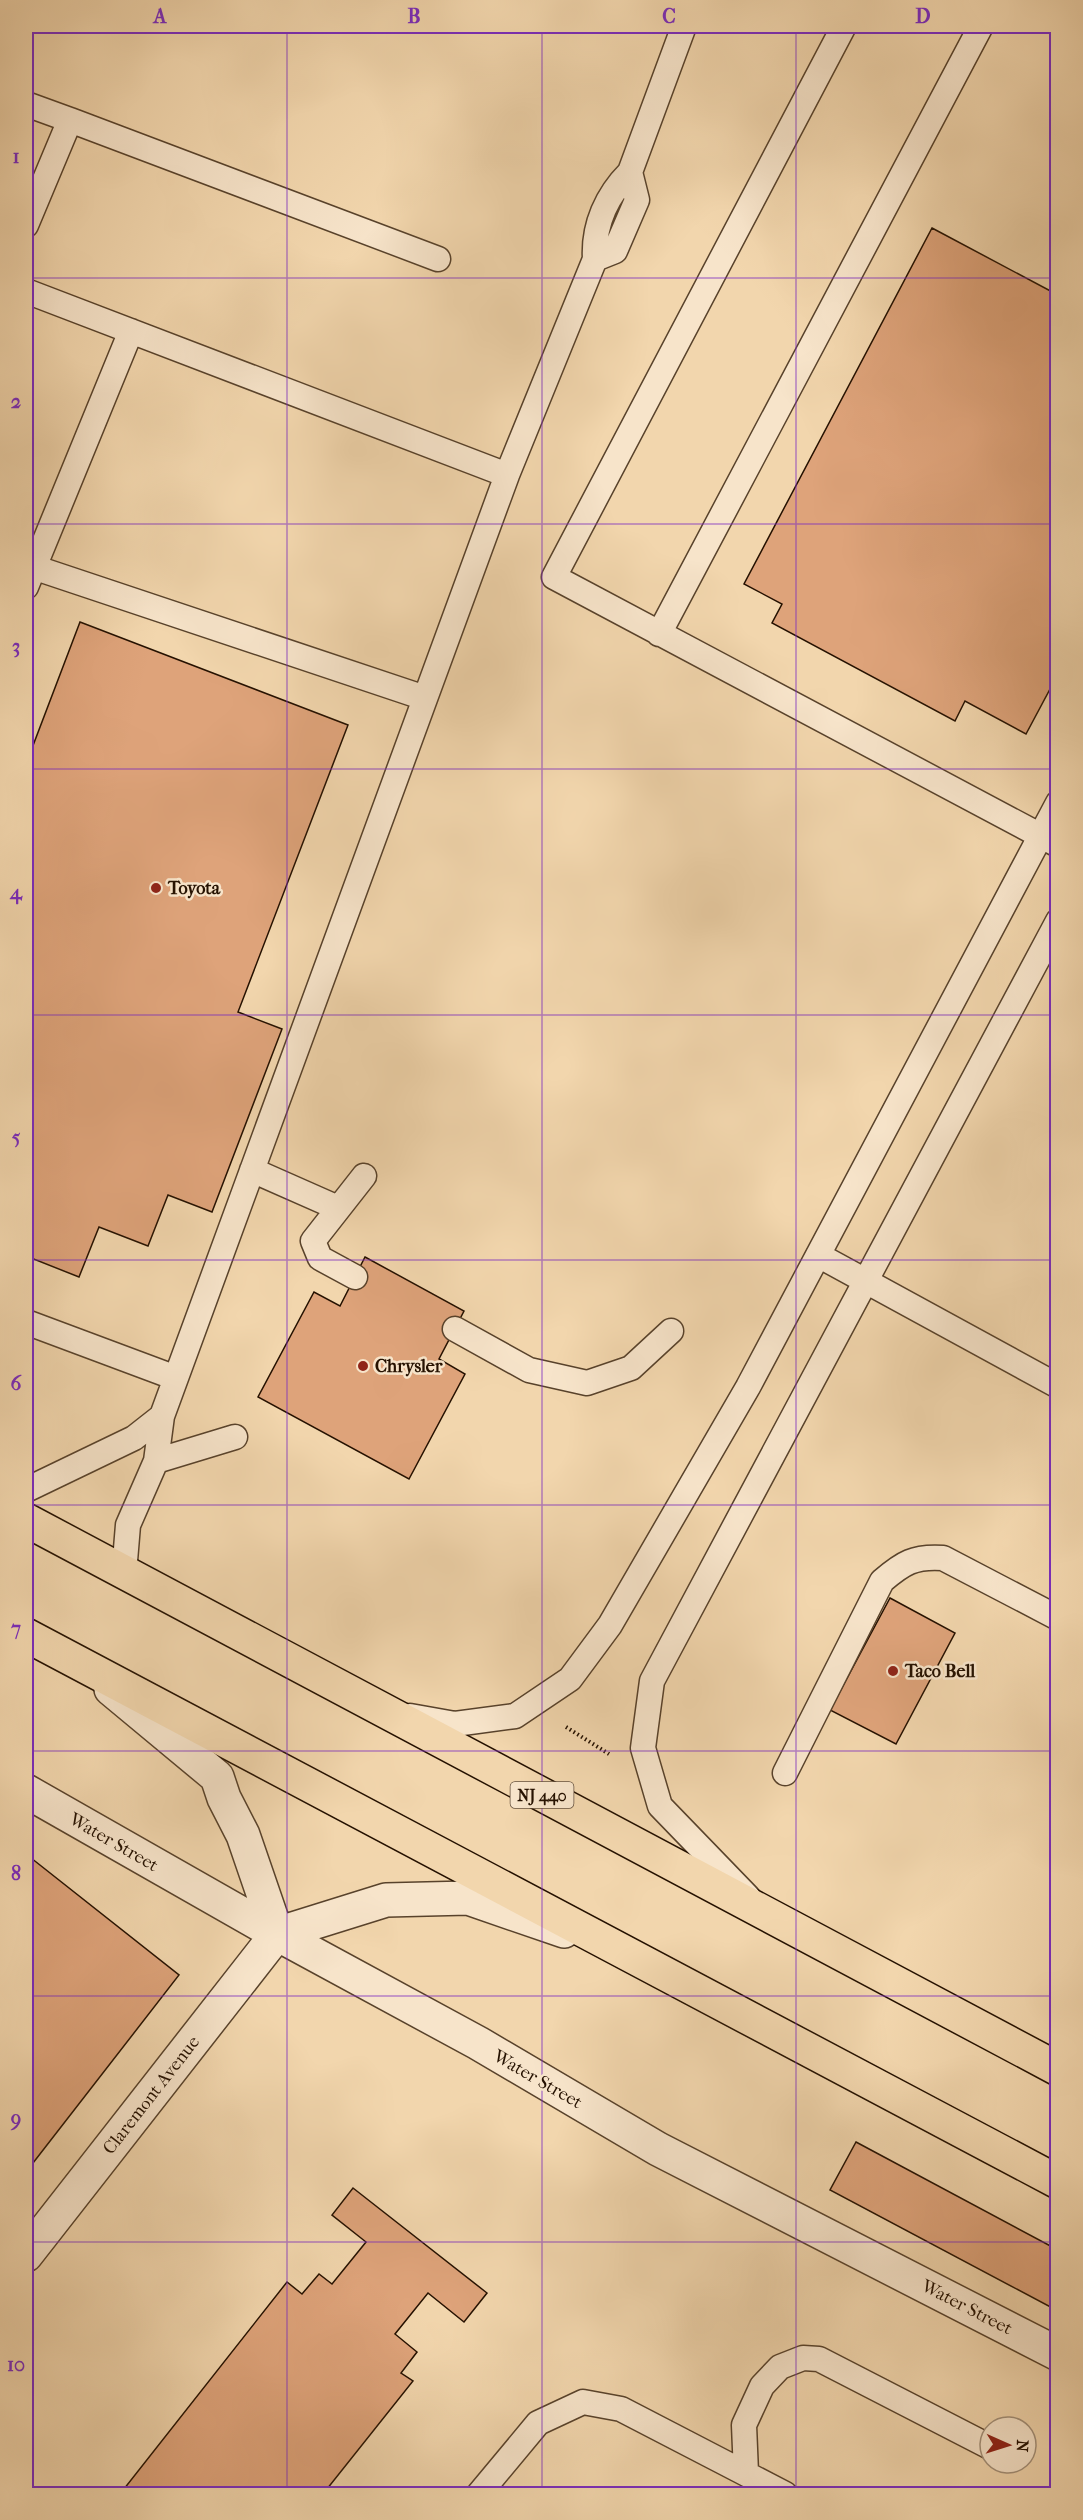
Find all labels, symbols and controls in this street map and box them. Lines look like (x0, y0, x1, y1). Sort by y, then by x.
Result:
text: A (152, 5, 168, 28)
text: B (407, 5, 421, 28)
text: C (662, 5, 676, 28)
text: D (915, 5, 931, 28)
text: 1 (12, 145, 20, 168)
text: 2 (11, 390, 21, 413)
text: 3 (12, 635, 20, 658)
place label: Toyota (167, 878, 221, 899)
text: 4 (9, 881, 23, 905)
marker: Toyota (149, 881, 163, 895)
text: 5 (12, 1126, 21, 1149)
place label: Chrysler (375, 1356, 443, 1377)
marker: Chrysler (356, 1359, 370, 1373)
text: 6 (11, 1372, 23, 1395)
text: 7 (10, 1617, 21, 1640)
place label: Taco Bell (904, 1661, 976, 1682)
marker: Taco Bell (886, 1664, 900, 1678)
road number: NJ 440 (510, 1782, 574, 1808)
street label: Water Street (65, 1808, 162, 1877)
text: 8 (11, 1862, 21, 1885)
street label: Claremont Avenue (99, 2032, 204, 2159)
street label: Water Street (489, 2045, 586, 2114)
text: 9 (10, 2108, 21, 2131)
street label: Water Street (917, 2275, 1016, 2340)
text: 10 (7, 2353, 25, 2376)
north arrow (978, 2415, 1038, 2475)
text: N (1013, 2439, 1032, 2453)

